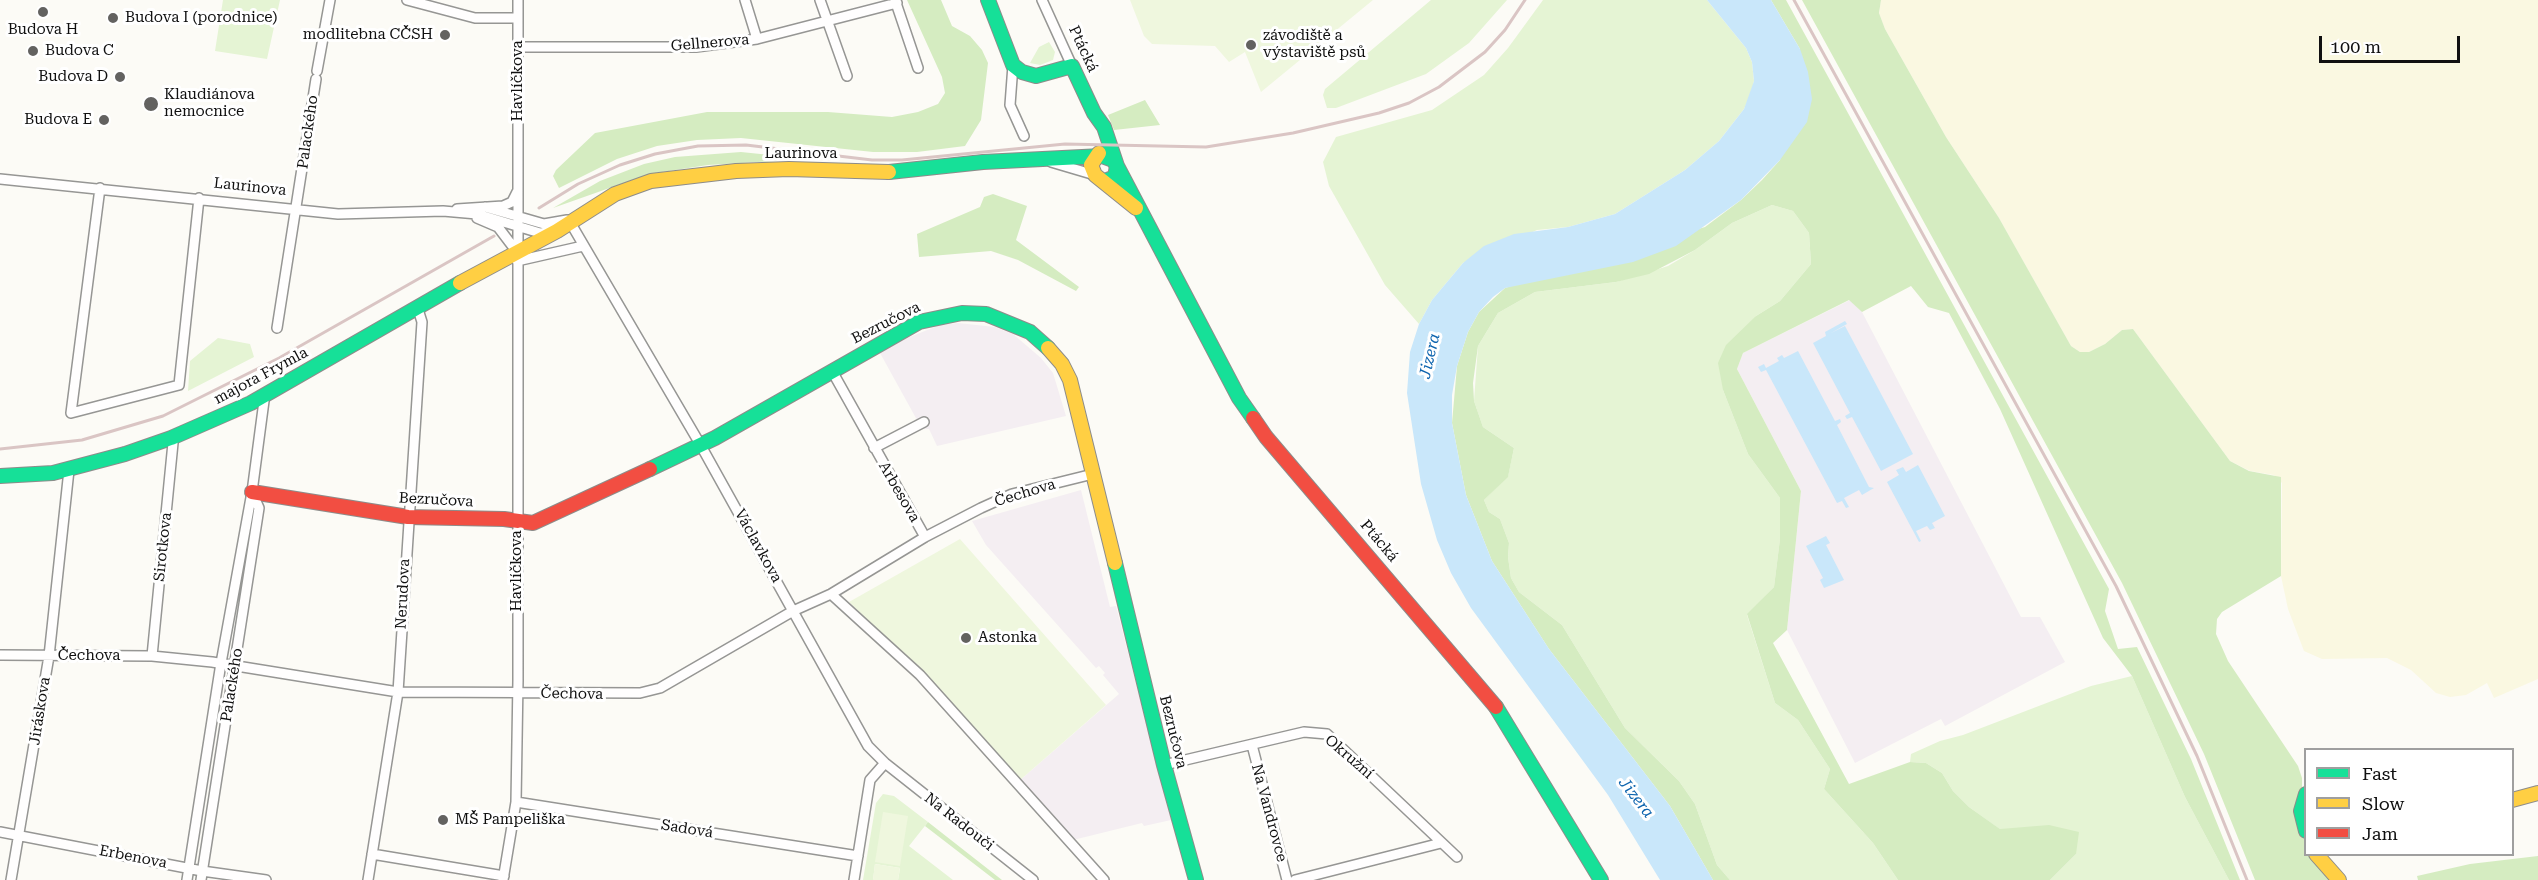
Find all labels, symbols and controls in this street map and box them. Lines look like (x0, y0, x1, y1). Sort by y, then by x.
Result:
marker: Budova H (36, 5, 50, 19)
place label: Budova I (porodnice) (125, 9, 277, 27)
marker: Budova I (porodnice) (106, 11, 120, 25)
place label: Budova H (8, 21, 78, 39)
street label: Ptácká (1064, 23, 1102, 75)
scale bar (2322, 24, 2463, 62)
place label: modlitebna CČSH (303, 26, 433, 44)
place label: závodiště a výstaviště psů (1263, 27, 1366, 62)
marker: modlitebna CČSH (438, 28, 452, 42)
street label: Gellnerova (670, 31, 750, 55)
text: 100 m (2330, 36, 2381, 57)
marker: závodiště a výstaviště psů (1244, 38, 1258, 52)
street label: Havlíčkova (509, 40, 527, 122)
place label: Budova C (45, 42, 114, 60)
marker: Budova C (26, 44, 40, 58)
place label: Budova D (38, 68, 108, 86)
marker: Budova D (113, 70, 127, 84)
place label: Klaudiánova nemocnice (164, 86, 255, 121)
street label: Palackého (294, 94, 322, 170)
marker: Klaudiánova nemocnice (142, 95, 160, 113)
place label: Budova E (24, 111, 92, 129)
marker: Budova E (97, 113, 111, 127)
street label: Laurinova (765, 145, 837, 163)
street label: Laurinova (213, 174, 287, 200)
street label: Bezručova (849, 298, 923, 348)
water label: Jizera (1415, 332, 1445, 380)
street label: majora Frymla (211, 344, 311, 408)
street label: Arbesova (874, 458, 924, 526)
street label: Čechova (992, 475, 1058, 511)
street label: Bezručova (398, 489, 474, 511)
street label: Václavkova (730, 506, 786, 586)
street label: Sirotkova (150, 512, 176, 582)
street label: Ptácká (1356, 516, 1402, 566)
street label: Havlíčkova (508, 530, 526, 612)
street label: Nerudova (392, 558, 414, 630)
place label: Astonka (978, 629, 1037, 647)
marker: Astonka (959, 631, 973, 645)
street label: Čechova (58, 647, 120, 665)
street label: Palackého (217, 647, 247, 723)
street label: Jiráskova (26, 676, 54, 746)
street label: Čechova (541, 684, 603, 704)
street label: Bezručova (1155, 694, 1191, 770)
street label: Okružní (1321, 731, 1377, 783)
legend (2304, 748, 2514, 856)
street label: Na Vandrovce (1247, 762, 1291, 864)
text: Fast (2362, 763, 2397, 784)
water label: Jizera (1614, 774, 1658, 822)
street label: Na Radouči (921, 789, 997, 855)
text: Slow (2362, 793, 2404, 814)
place label: MŠ Pampeliška (455, 811, 565, 829)
marker: MŠ Pampeliška (436, 813, 450, 827)
street label: Sadová (660, 816, 714, 842)
text: Jam (2362, 823, 2398, 844)
street label: Erbenova (98, 842, 168, 872)

